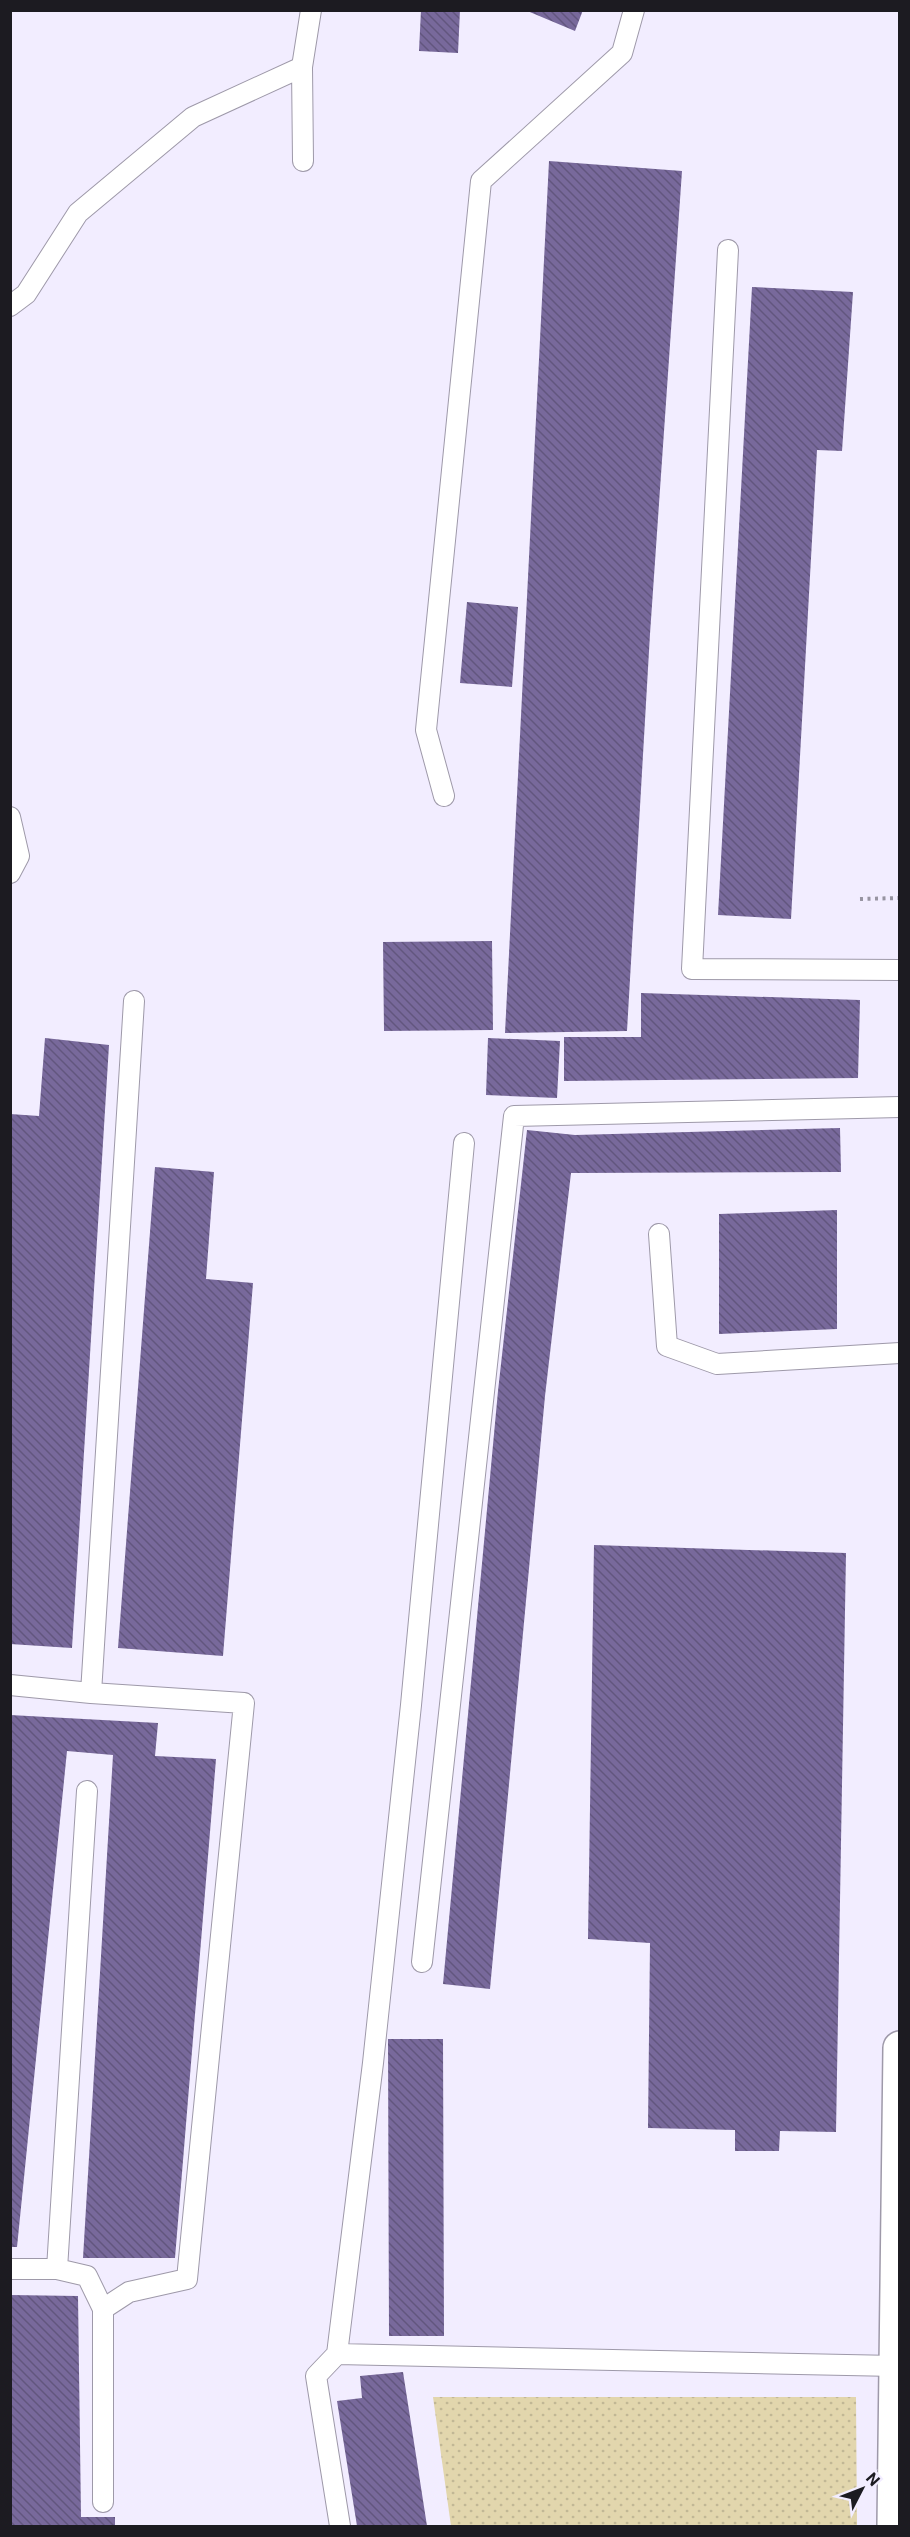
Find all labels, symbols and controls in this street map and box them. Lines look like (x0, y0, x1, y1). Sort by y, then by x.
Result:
north arrow (832, 2459, 892, 2519)
text: N (862, 2469, 884, 2490)

